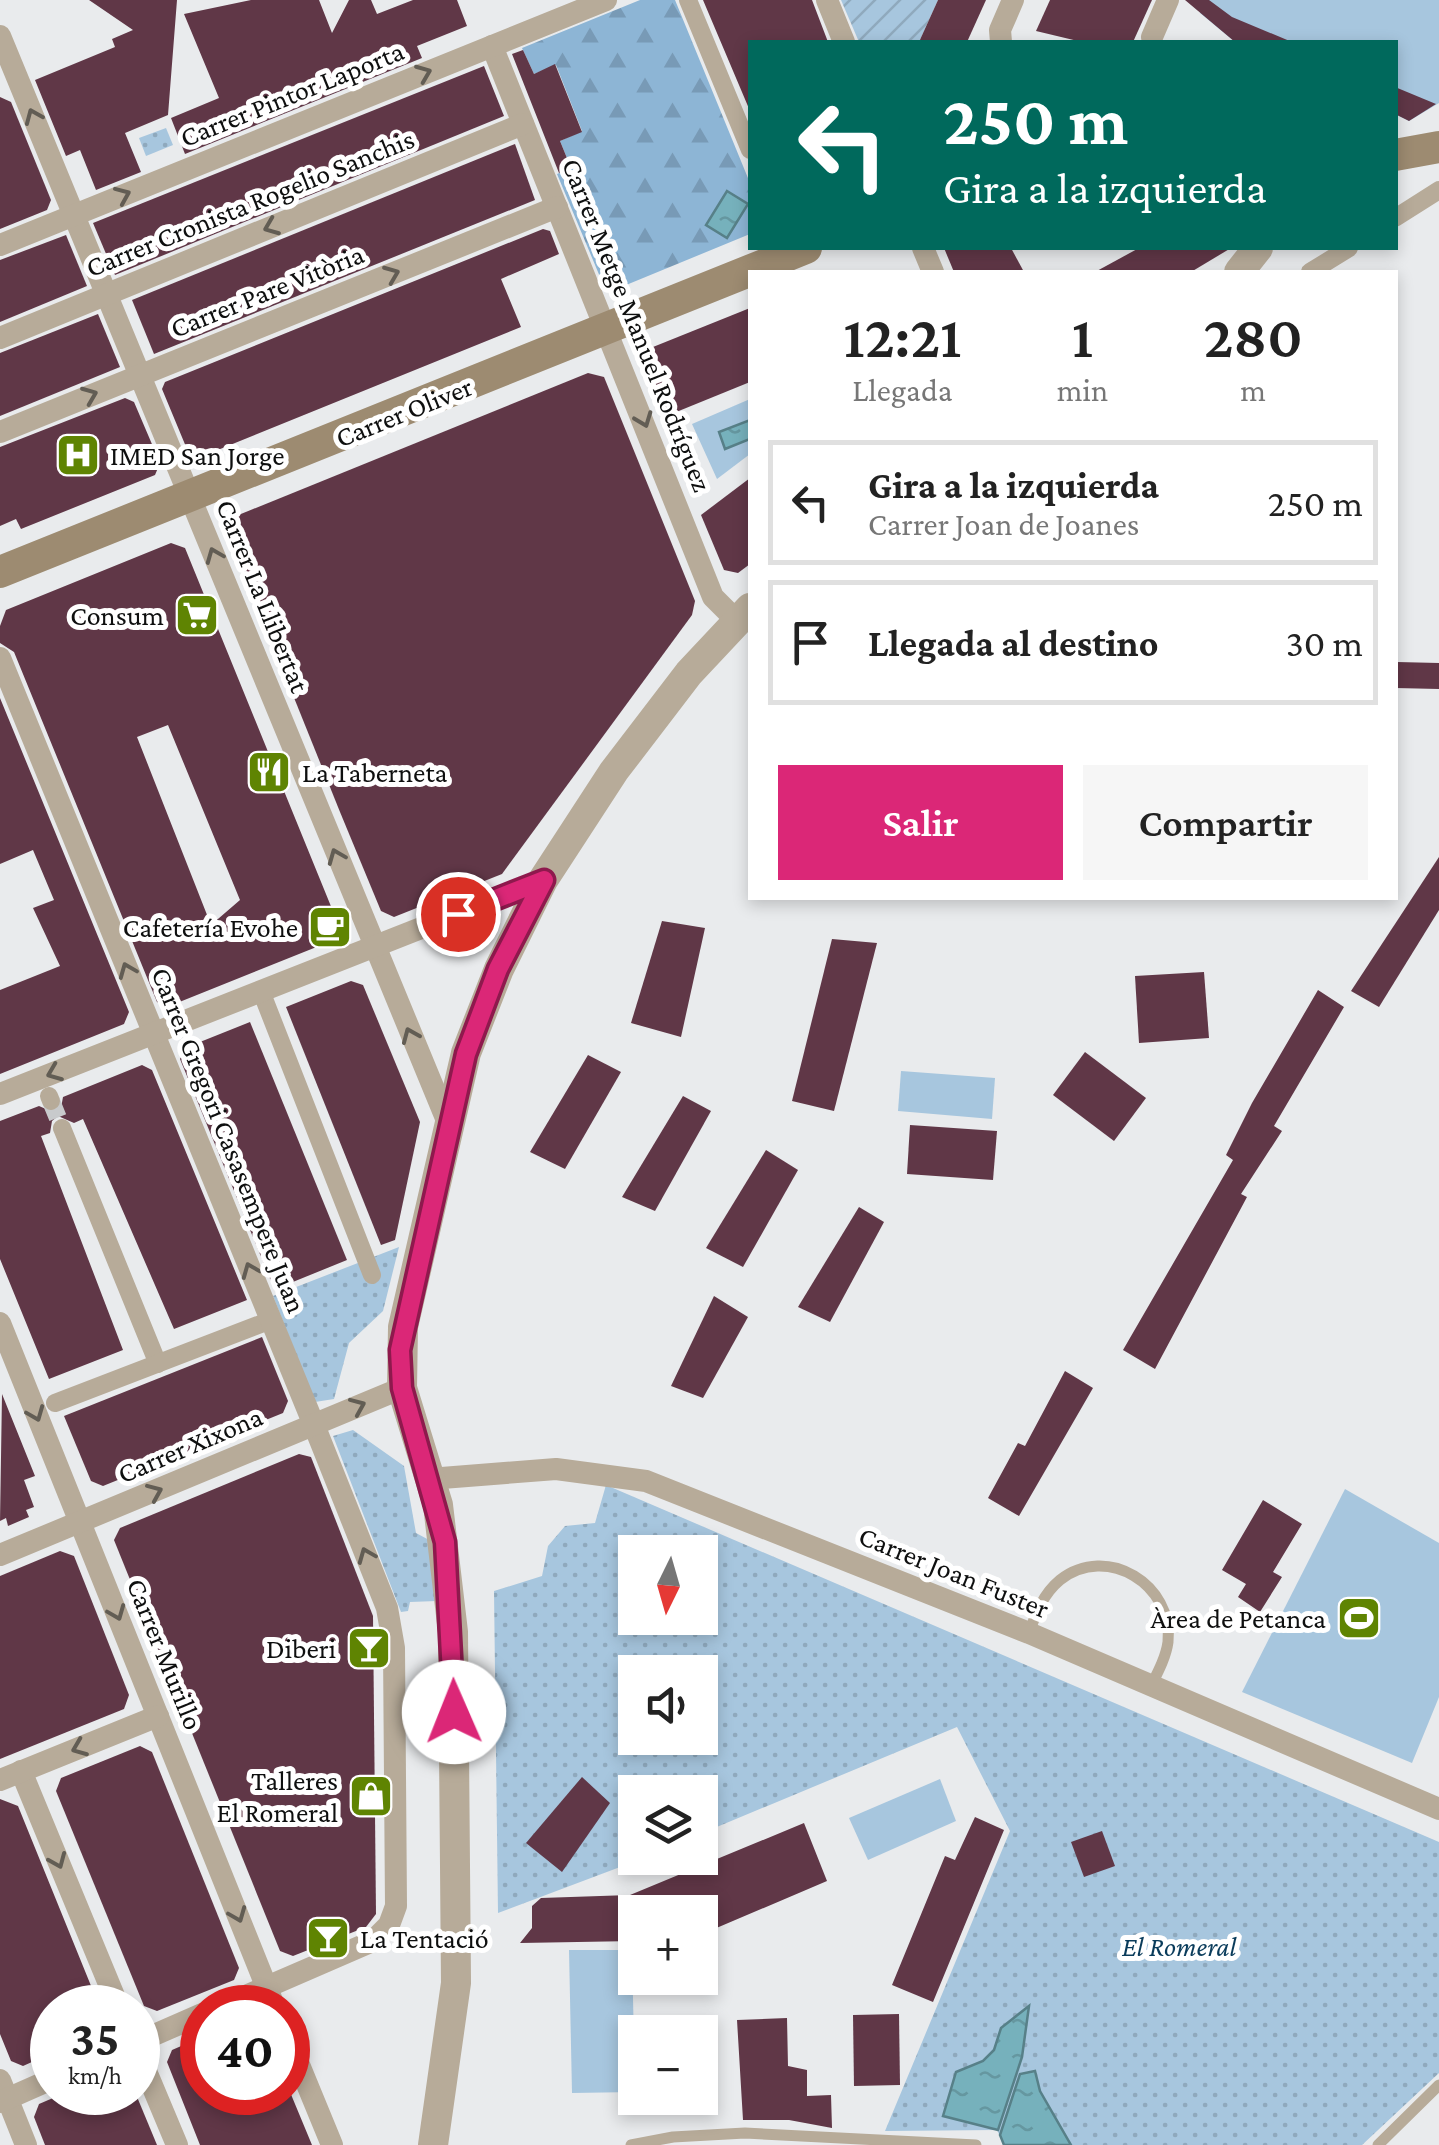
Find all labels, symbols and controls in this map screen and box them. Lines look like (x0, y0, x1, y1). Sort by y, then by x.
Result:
street label: Carrer Pintor Laporta (176, 35, 408, 153)
one-way arrow (414, 65, 432, 85)
icon: left (778, 80, 908, 210)
text: 250 m (943, 81, 1128, 159)
one-way arrow (25, 108, 45, 126)
street label: Carrer Cronista Rogelio Sanchis (81, 123, 419, 283)
street label: Carrer Metge Manuel Rodríguez (556, 154, 718, 496)
text: Gira a la izquierda (943, 163, 1267, 213)
one-way arrow (113, 186, 130, 206)
one-way arrow (263, 215, 280, 235)
street label: Carrer Pare Vitòria (166, 238, 368, 344)
one-way arrow (382, 265, 399, 285)
text: 12:21 (843, 303, 961, 370)
text: 1 (1072, 303, 1093, 370)
text: 280 (1203, 303, 1303, 370)
street label: Carrer Oliver (331, 371, 477, 453)
text: Llegada (852, 372, 953, 408)
text: min (1057, 372, 1108, 408)
text: m (1240, 372, 1266, 408)
one-way arrow (80, 387, 98, 407)
one-way arrow (632, 410, 652, 428)
hospital icon: IMED San Jorge (55, 432, 101, 478)
place label: IMED San Jorge (110, 440, 285, 471)
text: Gira a la izquierda (868, 464, 1159, 506)
icon: left (783, 475, 838, 530)
text: 250 m (1268, 482, 1363, 524)
street label: Carrer La Llibertat (210, 495, 316, 698)
text: Carrer Joan de Joanes (868, 506, 1139, 542)
one-way arrow (206, 547, 226, 565)
supermarket icon: Consum (174, 592, 220, 638)
place label: Consum (70, 600, 164, 631)
icon: arrive (783, 615, 838, 670)
text: Llegada al destino (868, 622, 1158, 664)
text: 30 m (1286, 622, 1363, 664)
restaurant icon: La Taberneta (246, 749, 292, 795)
place label: La Taberneta (302, 757, 448, 788)
button: Salir (778, 765, 1063, 880)
button: Compartir (1083, 765, 1368, 880)
one-way arrow (327, 849, 347, 866)
pin (416, 872, 501, 957)
icon: arrive (431, 887, 486, 942)
cafe icon: Cafetería Evohe (307, 904, 353, 950)
place label: Cafetería Evohe (123, 912, 298, 943)
one-way arrow (118, 962, 138, 980)
street label: Carrer Gregori Casasempere Juan (145, 963, 313, 1317)
one-way arrow (402, 1027, 422, 1045)
one-way arrow (46, 1061, 64, 1081)
one-way arrow (242, 1263, 262, 1280)
one-way arrow (348, 1398, 366, 1418)
street label: Carrer Xixona (113, 1401, 267, 1489)
one-way arrow (25, 1404, 45, 1422)
one-way arrow (145, 1484, 163, 1504)
street label: Carrer Joan Fuster (854, 1520, 1054, 1624)
north arrow (618, 1535, 718, 1635)
map controls (618, 1535, 718, 2115)
one-way arrow (357, 1547, 377, 1565)
street label: Carrer Murillo (121, 1574, 209, 1734)
sports icon: Àrea de Petanca (1336, 1595, 1382, 1641)
place label: Àrea de Petanca (1150, 1603, 1326, 1634)
one-way arrow (105, 1604, 125, 1621)
bar icon: Diberi (346, 1625, 392, 1671)
place label: Diberi (266, 1633, 336, 1664)
button: sound (618, 1655, 718, 1755)
position arrow (402, 1660, 506, 1764)
one-way arrow (71, 1736, 89, 1756)
place label: Talleres El Romeral (217, 1765, 338, 1828)
shop icon: Talleres El Romeral (348, 1773, 394, 1819)
button: layers (618, 1775, 718, 1875)
one-way arrow (47, 1851, 67, 1869)
button: + (618, 1895, 718, 1995)
one-way arrow (226, 1905, 246, 1923)
bar icon: La Tentació (305, 1915, 351, 1961)
place label: La Tentació (360, 1923, 489, 1954)
park label: El Romeral (1122, 1931, 1238, 1962)
speed limit sign: 40 (180, 1985, 310, 2115)
text: 35 (71, 2010, 119, 2066)
button: − (618, 2015, 718, 2115)
text: km/h (68, 2062, 122, 2089)

